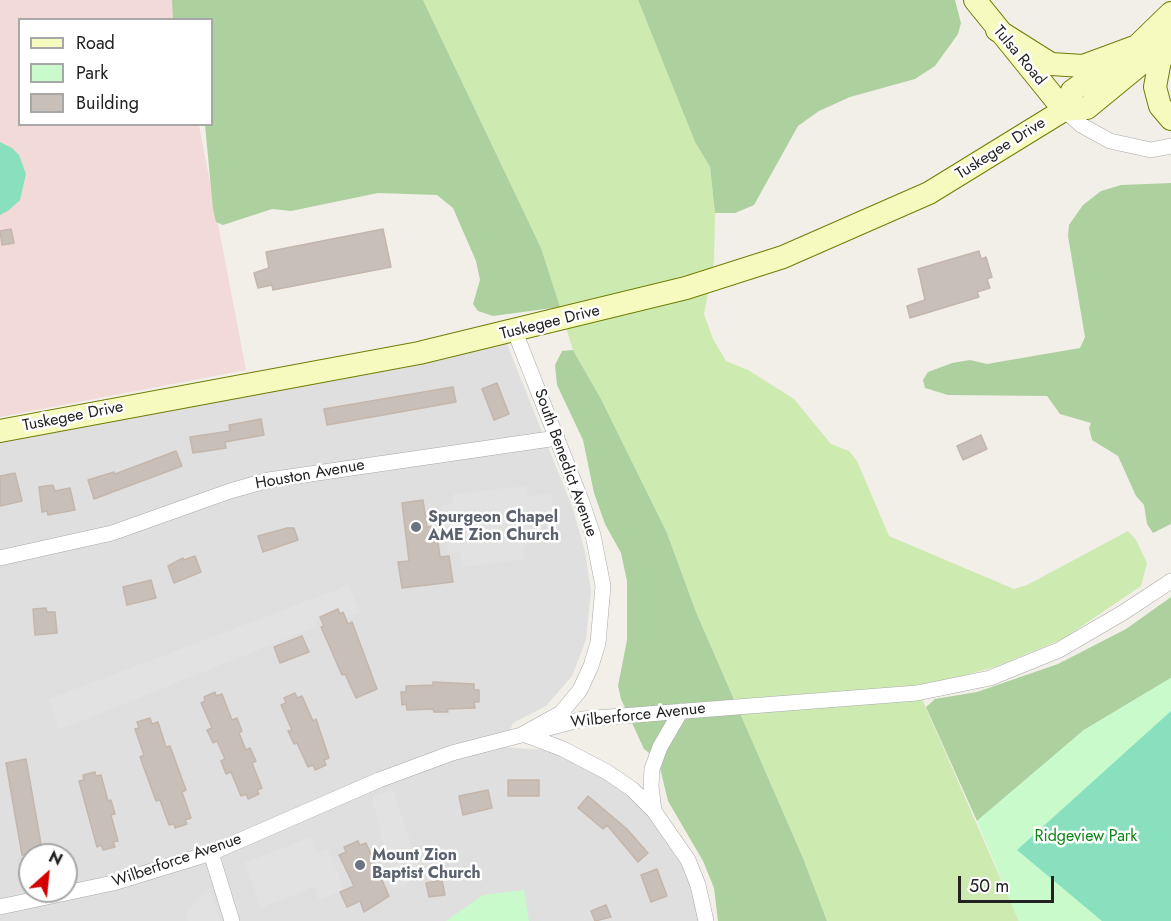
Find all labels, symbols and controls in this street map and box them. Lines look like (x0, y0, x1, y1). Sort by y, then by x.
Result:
legend (18, 18, 213, 126)
street label: Tulsa Road (989, 22, 1049, 90)
text: Road (76, 30, 115, 56)
text: Park (76, 60, 108, 86)
text: Building (76, 90, 139, 116)
street label: Tuskegee Drive (953, 114, 1049, 184)
street label: Tuskegee Drive (498, 301, 602, 345)
street label: South Benedict Avenue (529, 386, 601, 540)
street label: Tuskegee Drive (21, 398, 125, 436)
street label: Houston Avenue (254, 456, 366, 494)
place label: Spurgeon Chapel AME Zion Church (428, 508, 559, 546)
marker: Spurgeon Chapel AME Zion Church (409, 520, 423, 534)
street label: Wilberforce Avenue (570, 699, 706, 733)
park label: Ridgeview Park (1035, 827, 1137, 847)
street label: Wilberforce Avenue (110, 830, 244, 892)
north arrow (18, 843, 78, 903)
text: N (45, 845, 66, 871)
place label: Mount Zion Baptist Church (372, 846, 481, 884)
marker: Mount Zion Baptist Church (353, 858, 367, 872)
scale bar (961, 864, 1057, 902)
text: 50 m (969, 873, 1009, 899)

